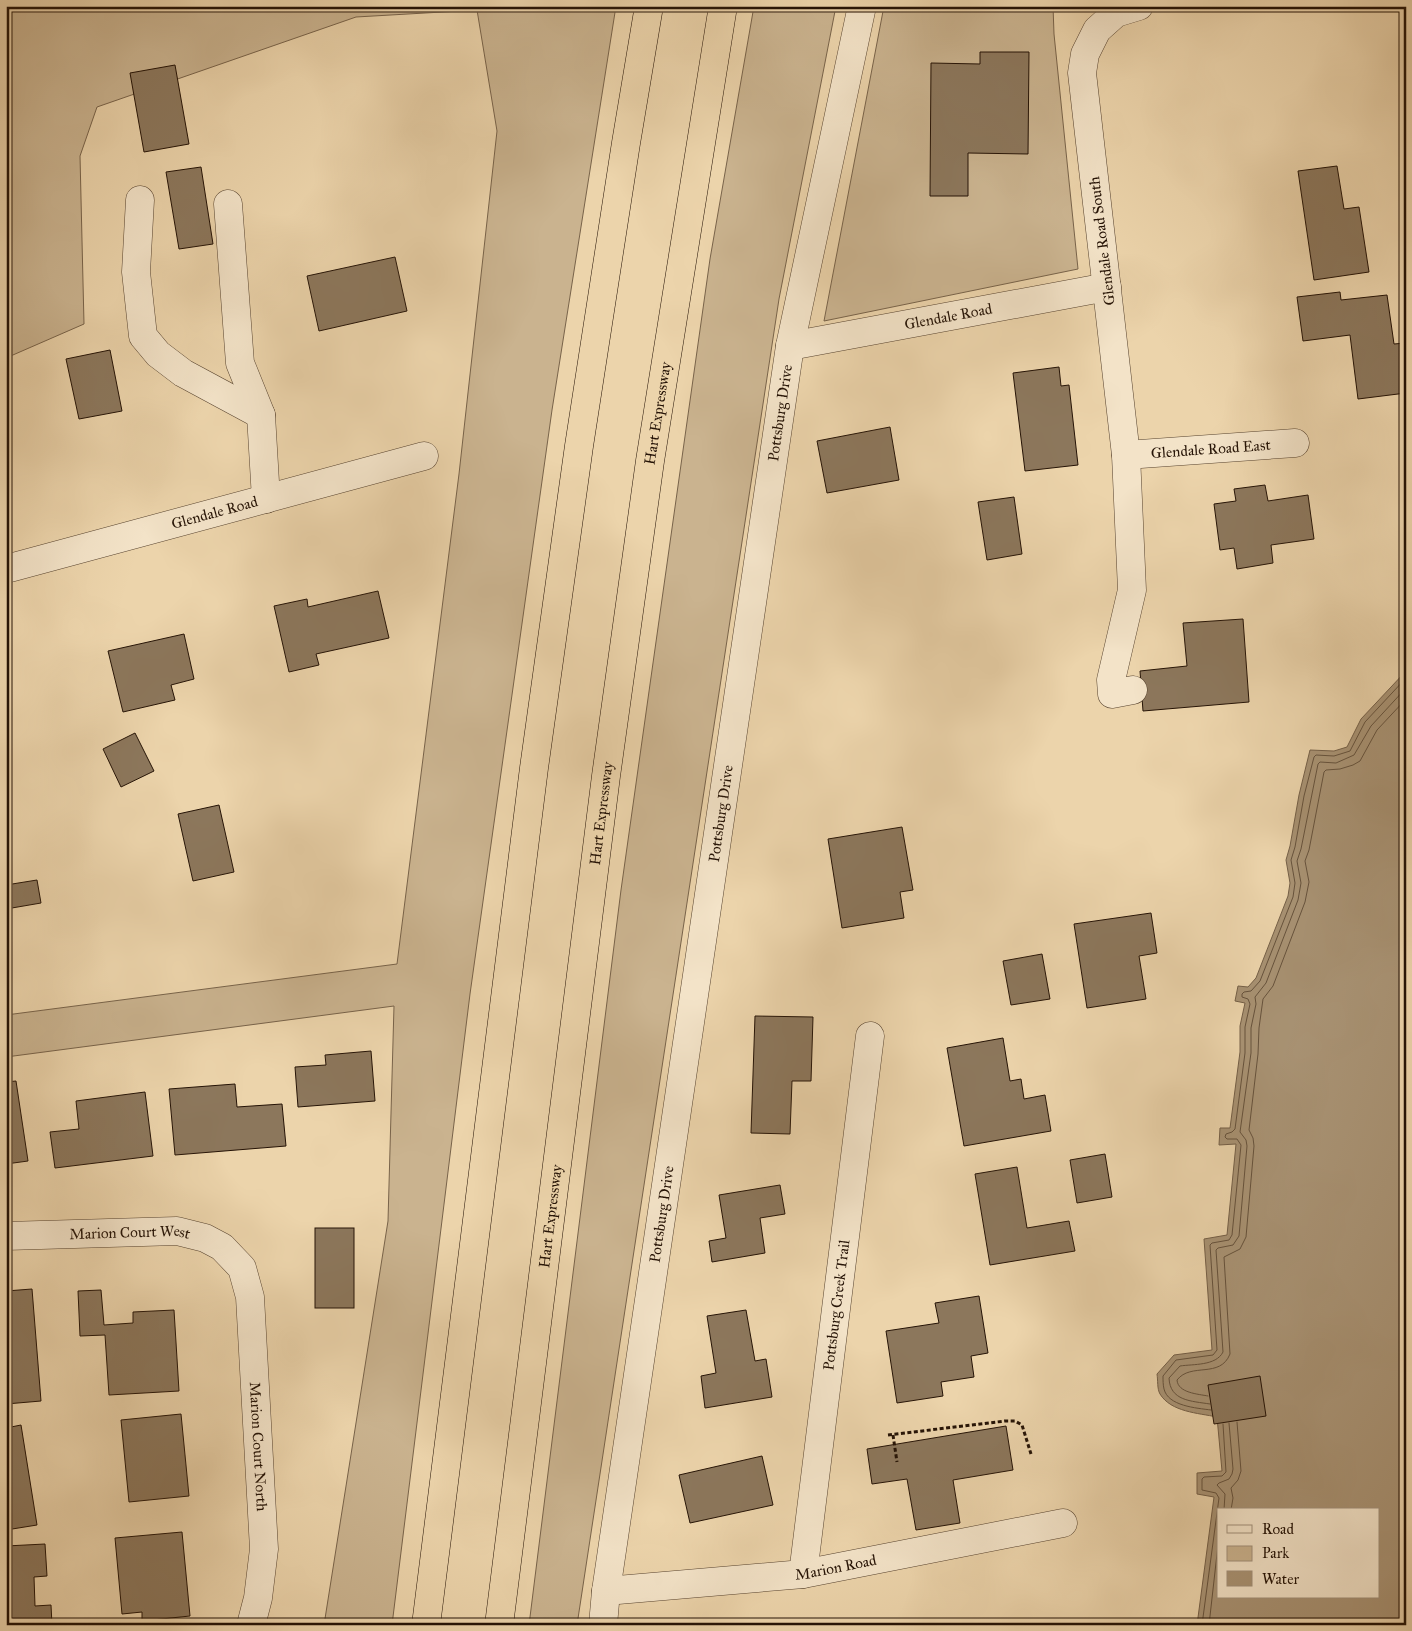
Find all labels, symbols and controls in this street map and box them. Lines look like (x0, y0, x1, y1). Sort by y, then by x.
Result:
street label: Glendale Road South (1085, 175, 1119, 307)
street label: Glendale Road (903, 299, 994, 334)
street label: Hart Expressway (641, 360, 675, 466)
street label: Pottsburg Drive (764, 363, 796, 463)
street label: Glendale Road East (1150, 436, 1272, 462)
street label: Glendale Road (169, 492, 260, 533)
street label: Hart Expressway (586, 760, 617, 866)
street label: Pottsburg Drive (705, 764, 737, 863)
street label: Hart Expressway (535, 1163, 566, 1269)
street label: Pottsburg Drive (646, 1165, 678, 1264)
street label: Marion Court West (69, 1222, 193, 1243)
street label: Pottsburg Creek Trail (819, 1238, 854, 1372)
street label: Marion Court North (246, 1381, 271, 1513)
legend (1217, 1508, 1380, 1598)
text: Road (1262, 1520, 1294, 1538)
text: Park (1262, 1544, 1289, 1562)
street label: Marion Road (794, 1551, 878, 1584)
text: Water (1262, 1570, 1299, 1588)

